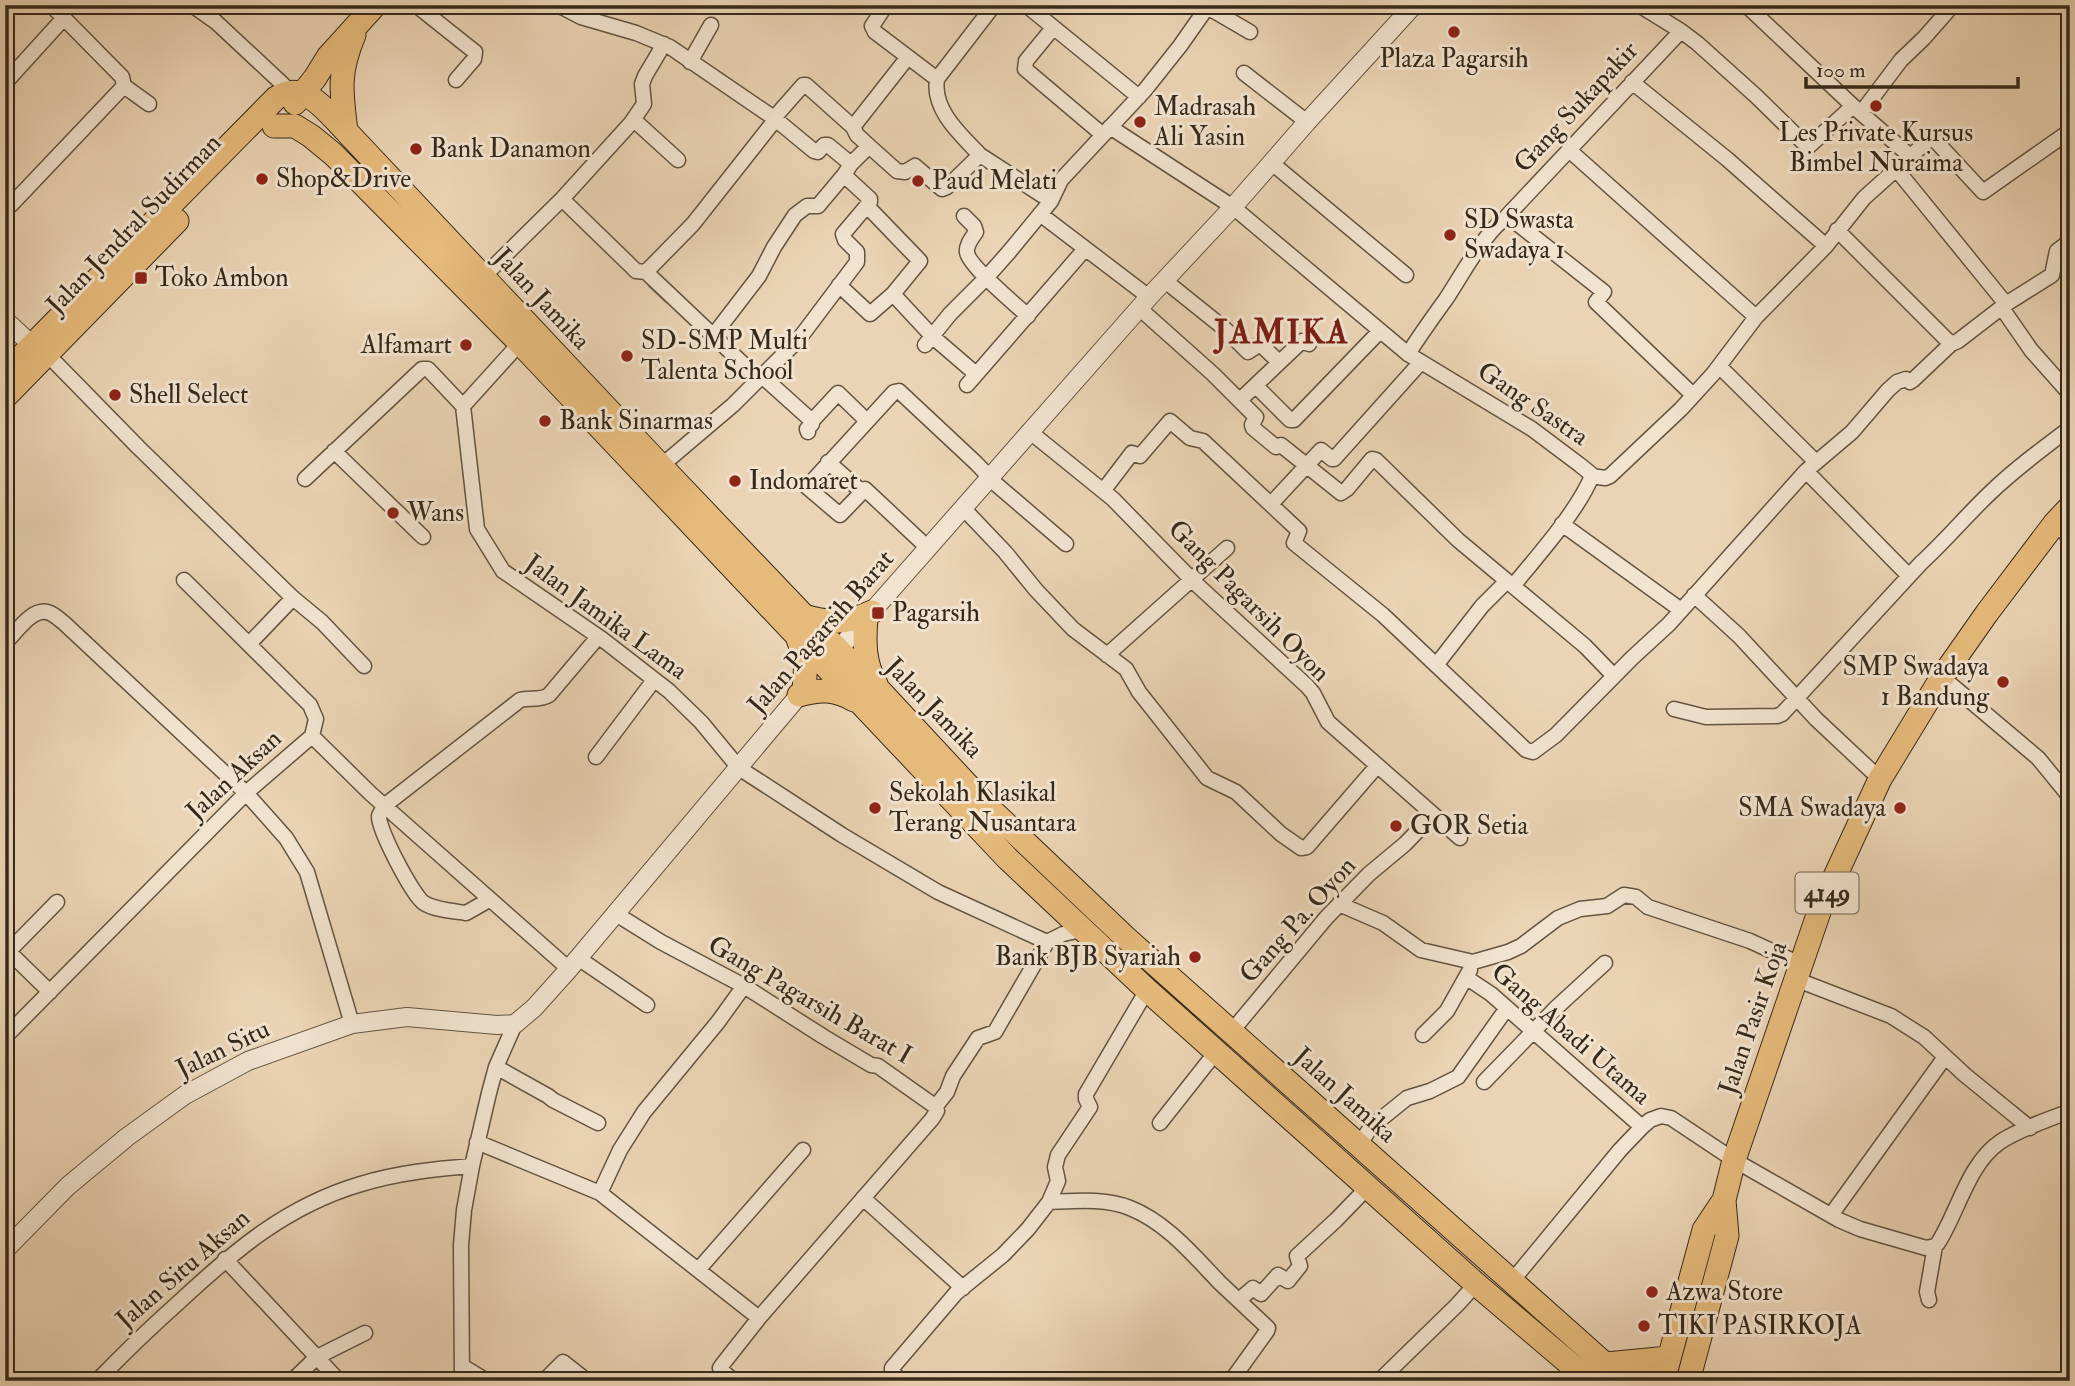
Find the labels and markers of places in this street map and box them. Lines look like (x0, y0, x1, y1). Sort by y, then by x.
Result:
marker: Plaza Pagarsih (1446, 24, 1462, 40)
place label: Plaza Pagarsih (1379, 43, 1529, 75)
place label: Madrasah Ali Yasin (1153, 91, 1256, 153)
marker: Les Private Kursus Bimbel Nuraima (1868, 98, 1884, 114)
marker: Madrasah Ali Yasin (1132, 114, 1148, 130)
place label: Les Private Kursus Bimbel Nuraima (1779, 117, 1973, 179)
place label: Bank Danamon (430, 133, 591, 165)
marker: Bank Danamon (408, 141, 424, 157)
place label: Shop&Drive (276, 163, 411, 196)
place label: Paud Melati (932, 165, 1057, 197)
marker: Shop&Drive (254, 171, 270, 187)
marker: Paud Melati (910, 173, 926, 189)
place label: SD Swasta Swadaya 1 (1464, 204, 1574, 266)
marker: SD Swasta Swadaya 1 (1442, 227, 1458, 243)
place label: Toko Ambon (155, 262, 289, 294)
marker: Toko Ambon (133, 270, 149, 286)
place label: SD-SMP Multi Talenta School (641, 325, 808, 387)
place label: Alfamart (360, 329, 452, 361)
marker: Alfamart (458, 337, 474, 353)
marker: SD-SMP Multi Talenta School (619, 348, 635, 364)
place label: Shell Select (129, 379, 248, 411)
marker: Shell Select (107, 387, 123, 403)
place label: Bank Sinarmas (559, 405, 713, 437)
marker: Bank Sinarmas (537, 413, 553, 429)
place label: Indomaret (749, 465, 858, 497)
marker: Indomaret (727, 473, 743, 489)
place label: Wans (406, 497, 464, 529)
marker: Wans (385, 505, 401, 521)
place label: Pagarsih (892, 597, 980, 629)
marker: Pagarsih (870, 605, 886, 621)
place label: SMP Swadaya 1 Bandung (1843, 651, 1990, 713)
marker: SMP Swadaya 1 Bandung (1995, 674, 2011, 690)
place label: Sekolah Klasikal Terang Nusantara (889, 777, 1077, 839)
place label: SMA Swadaya (1738, 792, 1886, 824)
marker: Sekolah Klasikal Terang Nusantara (867, 800, 883, 816)
marker: SMA Swadaya (1892, 800, 1908, 816)
place label: GOR Setia (1410, 810, 1529, 842)
marker: GOR Setia (1388, 818, 1404, 834)
place label: Bank BJB Syariah (995, 941, 1181, 973)
marker: Bank BJB Syariah (1187, 949, 1203, 965)
place label: Azwa Store (1665, 1276, 1783, 1308)
marker: Azwa Store (1644, 1284, 1660, 1300)
place label: TIKI PASIRKOJA (1658, 1310, 1862, 1342)
marker: TIKI PASIRKOJA (1636, 1318, 1652, 1334)

